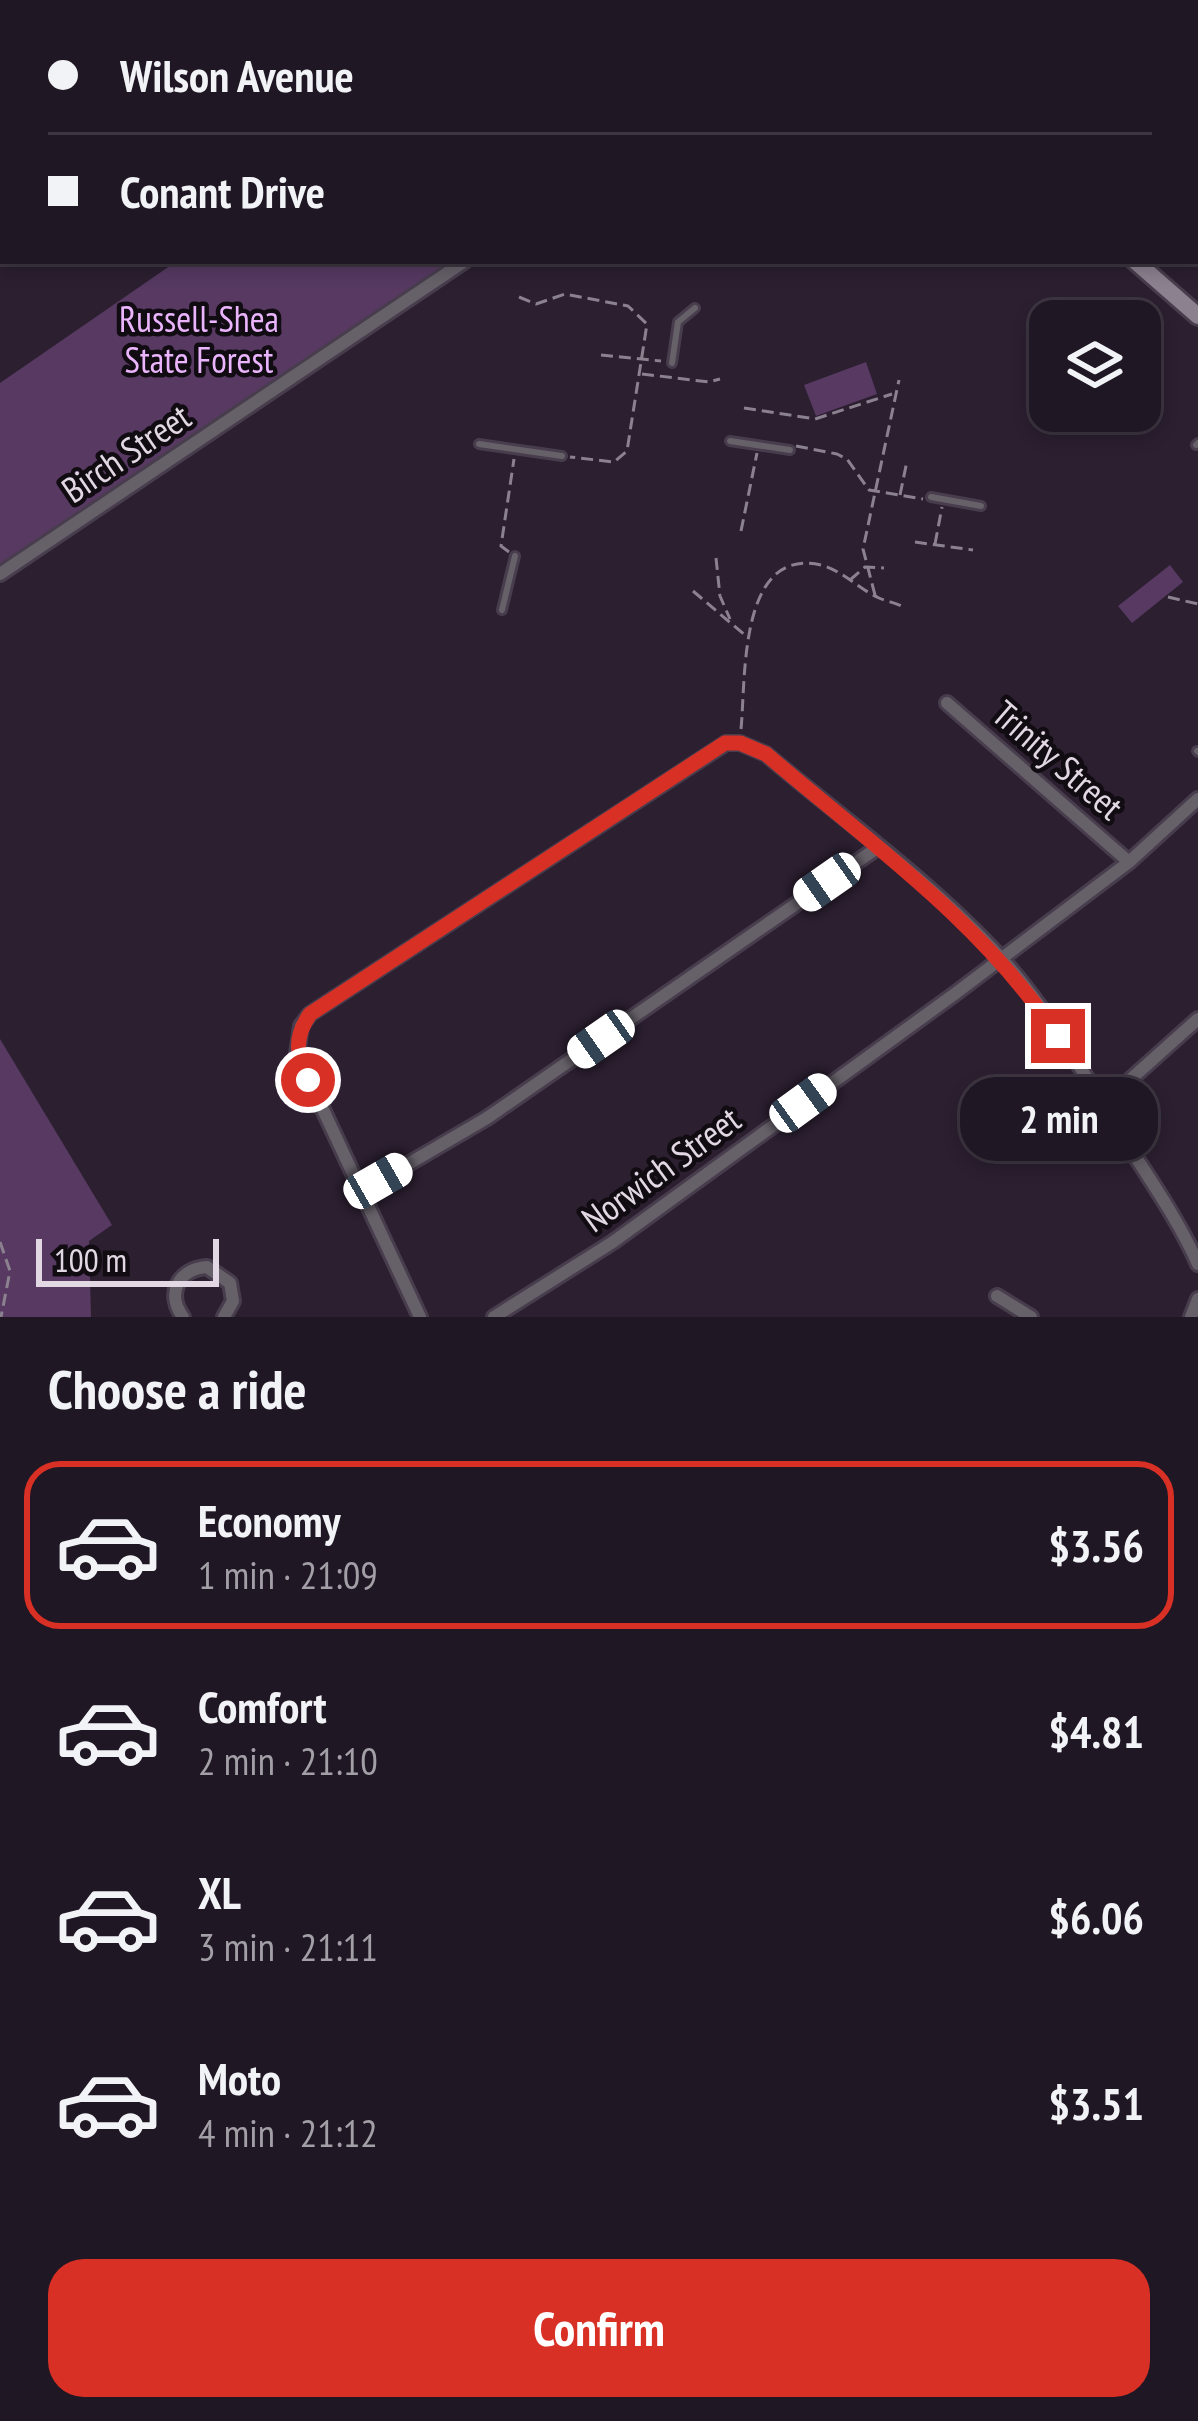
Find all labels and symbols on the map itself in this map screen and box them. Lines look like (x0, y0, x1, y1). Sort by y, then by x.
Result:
park label: Russell-Shea State Forest (119, 295, 279, 383)
street label: Birch Street (52, 392, 199, 513)
street label: Trinity Street (983, 690, 1134, 829)
car (787, 847, 867, 917)
car (561, 1004, 641, 1074)
route end (1031, 1009, 1085, 1063)
route start (281, 1053, 335, 1107)
car (763, 1067, 843, 1139)
callout: 2 min (959, 1078, 1157, 1162)
street label: Norwich Street (572, 1095, 749, 1242)
car (338, 1147, 418, 1215)
scale bar (36, 1233, 219, 1286)

